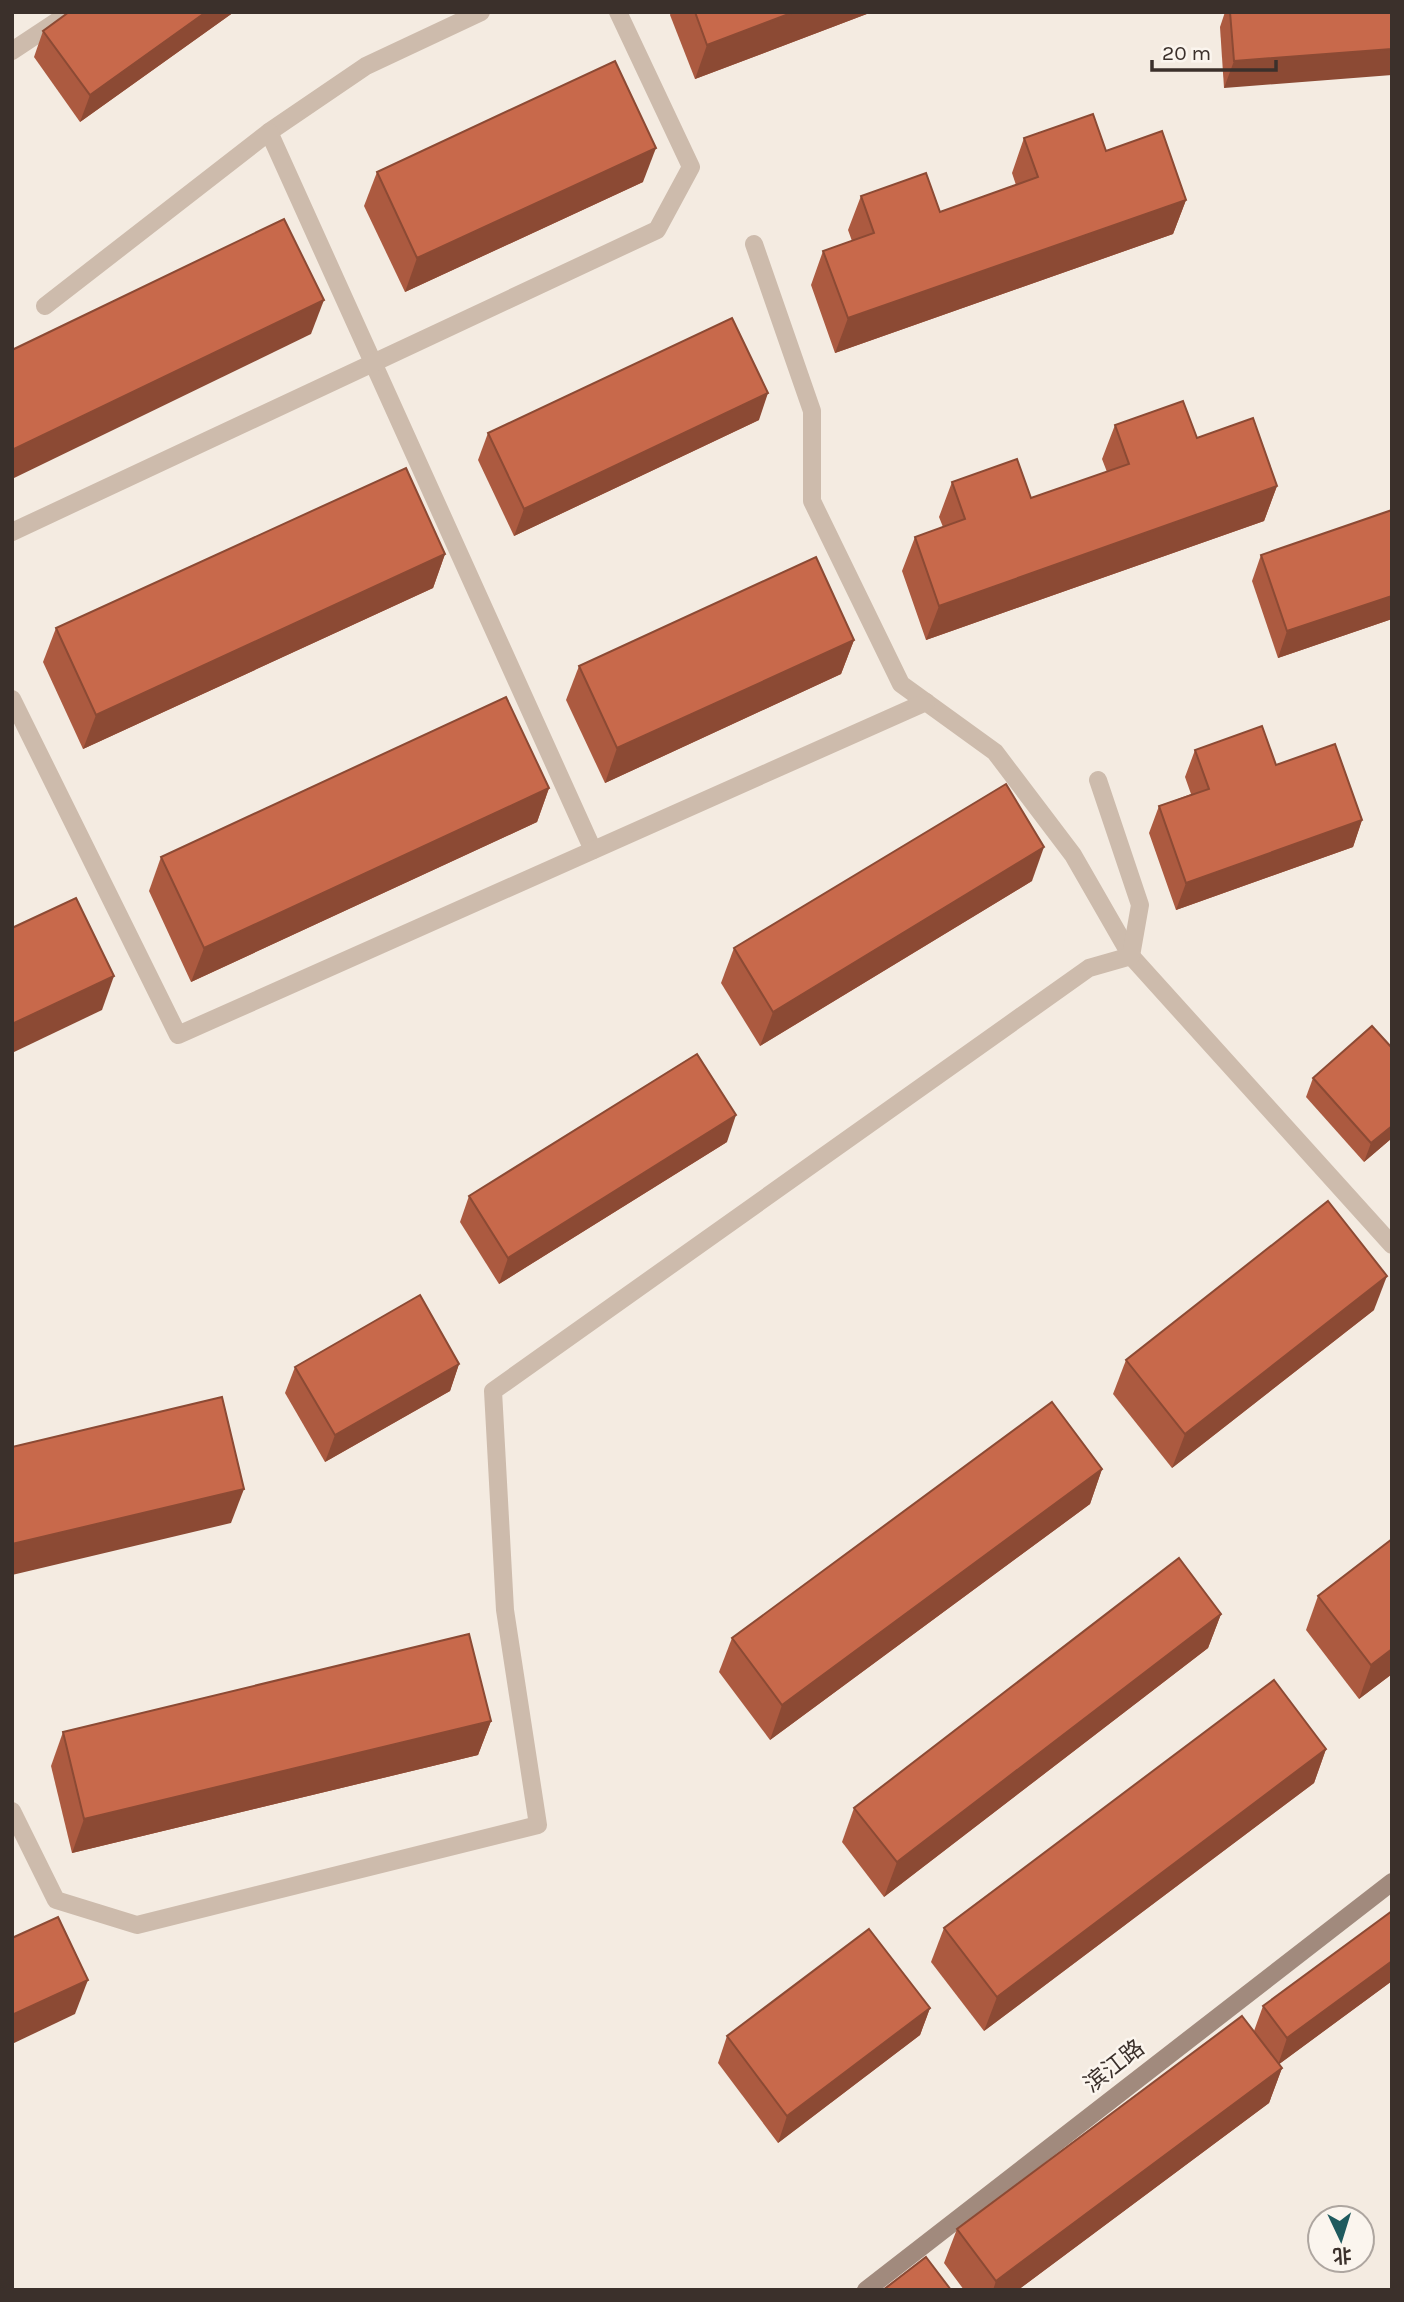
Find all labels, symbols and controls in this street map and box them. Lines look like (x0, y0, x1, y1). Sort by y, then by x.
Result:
scale bar (1152, 28, 1276, 72)
text: 20 m (1162, 41, 1211, 65)
street label: 滨江路 (1079, 2034, 1149, 2098)
north arrow (1306, 2204, 1376, 2274)
text: 北 (1332, 2243, 1352, 2267)

